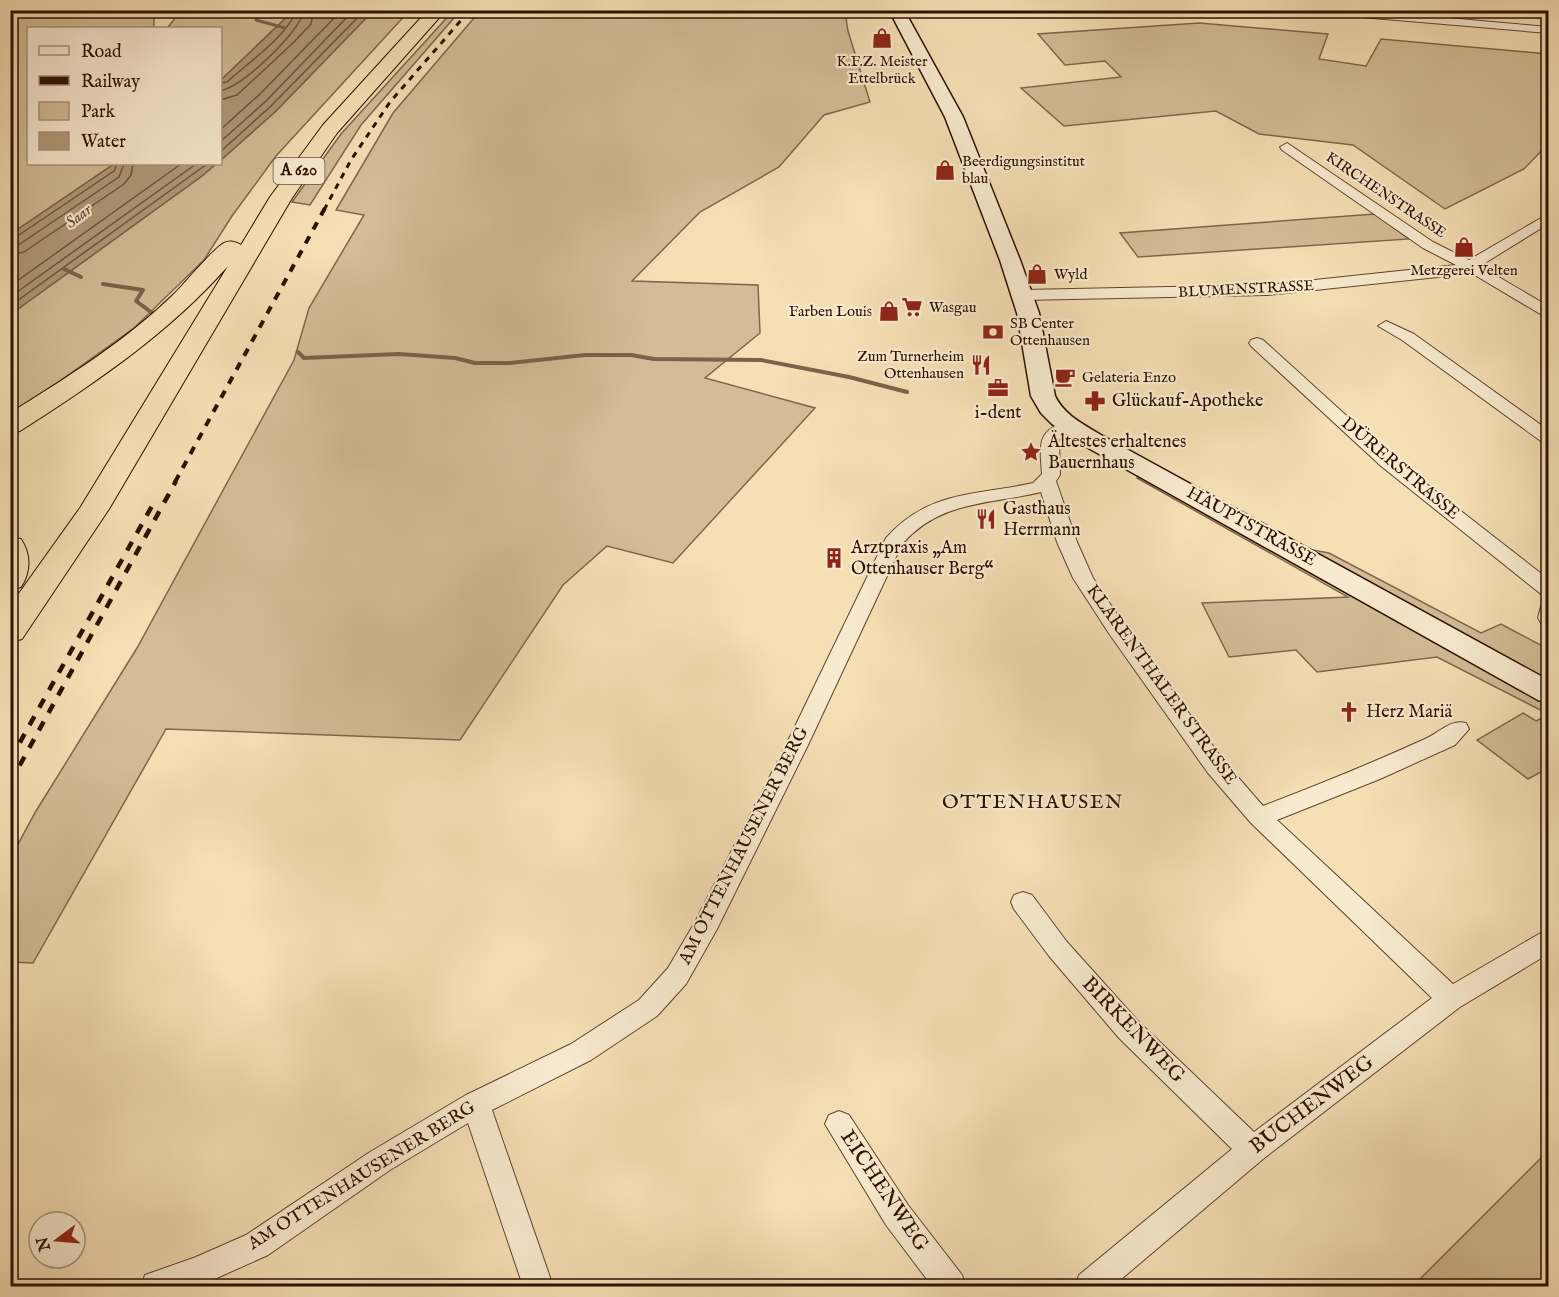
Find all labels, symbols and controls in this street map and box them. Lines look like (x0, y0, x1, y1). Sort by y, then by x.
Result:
shop icon: K.F.Z. Meister Ettelbrück (870, 26, 894, 50)
legend (27, 27, 222, 165)
text: Road (81, 41, 122, 64)
place label: K.F.Z. Meister Ettelbrück (837, 52, 928, 88)
text: Railway (81, 71, 140, 94)
text: Park (81, 101, 116, 124)
text: Water (81, 131, 126, 154)
street label: KIRCHENSTRASSE (1322, 148, 1450, 242)
place label: Beerdigungsinstitut blau (962, 152, 1085, 188)
road number: A 620 (274, 158, 324, 184)
shop icon: Beerdigungsinstitut blau (933, 158, 957, 182)
water label: Saar (62, 200, 97, 233)
shop icon: Metzgerei Velten (1452, 235, 1476, 259)
place label: Metzgerei Velten (1410, 261, 1518, 280)
shop icon: Wyld (1025, 262, 1049, 286)
place label: Wyld (1054, 265, 1088, 284)
street label: BLUMENSTRASSE (1178, 276, 1314, 302)
supermarket icon: Wasgau (900, 295, 924, 319)
place label: Wasgau (929, 298, 977, 317)
shop icon: Farben Louis (877, 299, 901, 323)
place label: Farben Louis (789, 302, 872, 321)
place label: SB Center Ottenhausen (1010, 314, 1090, 350)
bank icon: SB Center Ottenhausen (981, 320, 1005, 344)
place label: Zum Turnerheim Ottenhausen (857, 347, 964, 383)
restaurant icon: Zum Turnerheim Ottenhausen (969, 353, 993, 377)
cafe icon: Gelateria Enzo (1053, 365, 1077, 389)
place label: Gelateria Enzo (1082, 368, 1176, 387)
office icon: i-dent (986, 376, 1010, 400)
pharmacy icon: Glückauf-Apotheke (1083, 389, 1107, 413)
place label: Glückauf-Apotheke (1112, 390, 1263, 413)
place label: i-dent (975, 402, 1021, 425)
street label: DÜRERSTRASSE (1336, 412, 1465, 525)
place label: Ältestes erhaltenes Bauernhaus (1047, 430, 1186, 475)
place icon: Ältestes erhaltenes Bauernhaus (1019, 440, 1043, 464)
street label: HAUPTSTRASSE (1182, 482, 1320, 572)
place label: Gasthaus Herrmann (1003, 498, 1081, 542)
restaurant icon: Gasthaus Herrmann (974, 507, 998, 531)
place label: Arztpraxis „Am Ottenhauser Berg“ (850, 537, 994, 581)
building icon: Arztpraxis „Am Ottenhauser Berg“ (822, 546, 846, 570)
street label: KLARENTHALER STRASSE (1081, 580, 1241, 790)
church icon: Herz Mariä (1337, 700, 1361, 724)
place label: Herz Mariä (1366, 701, 1452, 724)
street label: AM OTTENHAUSENER BERG (673, 723, 814, 970)
district label: OTTENHAUSEN (942, 790, 1124, 815)
street label: BIRKENWEG (1075, 971, 1191, 1089)
street label: BUCHENWEG (1245, 1049, 1380, 1160)
street label: AM OTTENHAUSENER BERG (243, 1096, 481, 1256)
street label: EICHENWEG (834, 1125, 935, 1257)
north arrow (27, 1210, 87, 1270)
text: N (33, 1234, 56, 1254)

